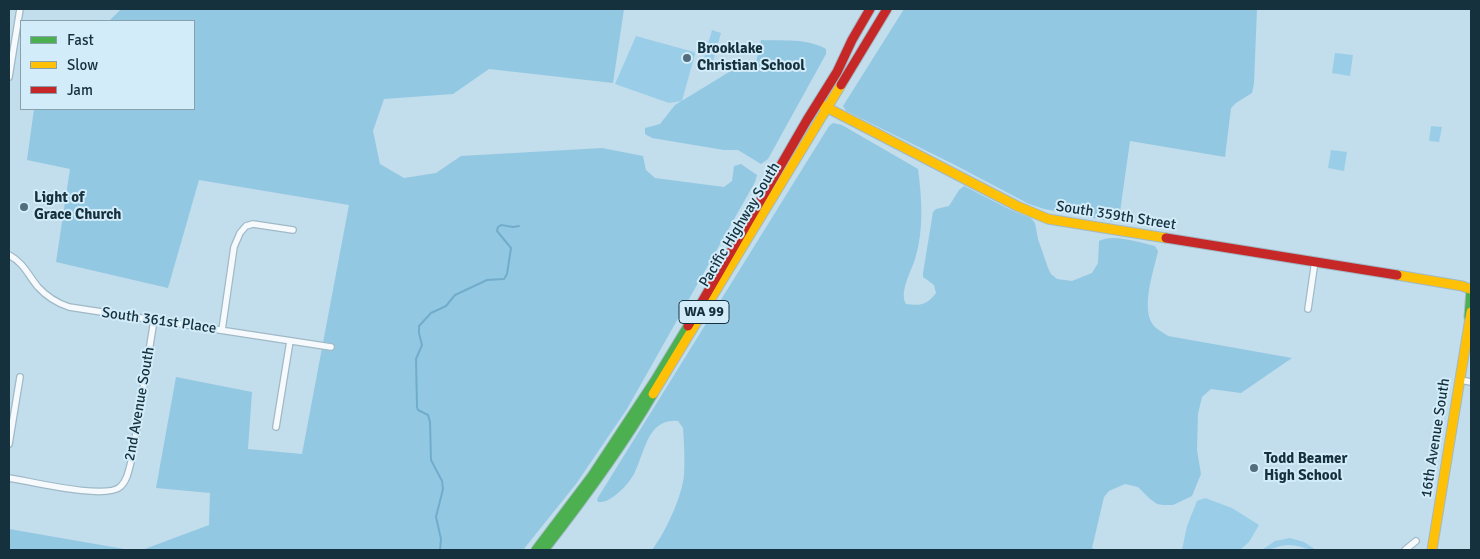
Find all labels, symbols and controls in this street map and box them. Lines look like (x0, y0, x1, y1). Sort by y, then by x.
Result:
legend (20, 20, 195, 110)
text: Fast (67, 31, 94, 49)
place label: Brooklake Christian School (697, 40, 805, 75)
marker: Brooklake Christian School (681, 52, 693, 64)
text: Slow (67, 56, 98, 74)
text: Jam (67, 81, 93, 99)
street label: Pacific Highway South (696, 159, 784, 291)
place label: Light of Grace Church (34, 189, 122, 224)
street label: South 359th Street (1055, 198, 1177, 234)
marker: Light of Grace Church (18, 201, 30, 213)
road number: WA 99 (679, 300, 729, 324)
street label: South 361st Place (101, 304, 217, 338)
street label: 2nd Avenue South (121, 346, 159, 462)
street label: 16th Avenue South (1418, 377, 1454, 499)
place label: Todd Beamer High School (1264, 450, 1348, 485)
marker: Todd Beamer High School (1248, 462, 1260, 474)

